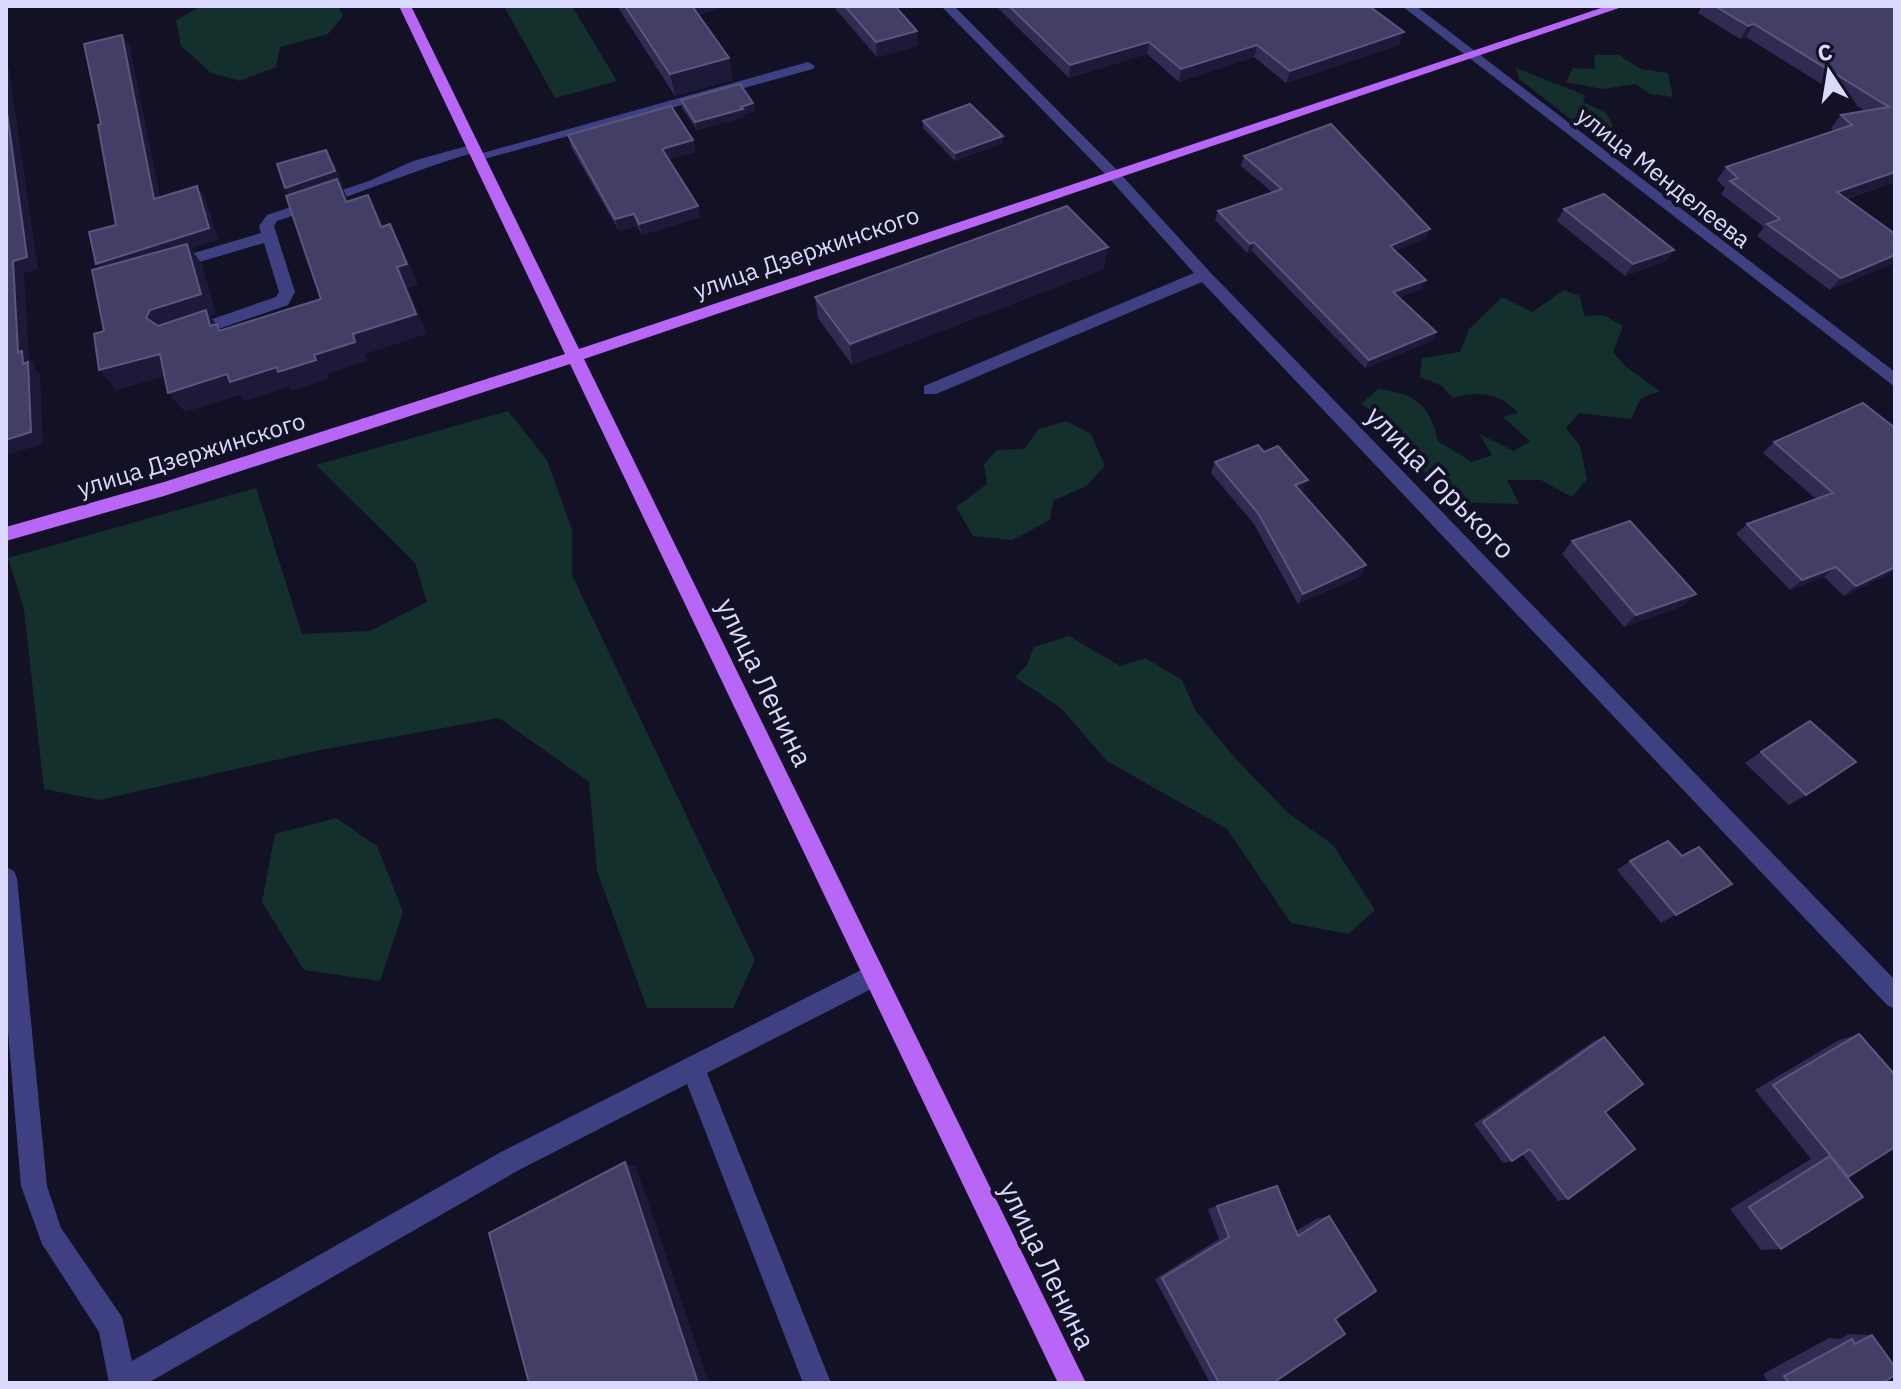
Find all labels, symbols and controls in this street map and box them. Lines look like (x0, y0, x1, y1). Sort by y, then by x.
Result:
north arrow (1789, 32, 1869, 112)
text: С (1815, 36, 1835, 68)
street label: улица Менделеева (1570, 99, 1758, 255)
street label: улица Дзержинского (689, 198, 923, 306)
street label: улица Горького (1358, 397, 1524, 567)
street label: улица Дзержинского (73, 404, 309, 504)
street label: улица Ленина (708, 592, 822, 772)
street label: улица Ленина (991, 1175, 1105, 1355)

